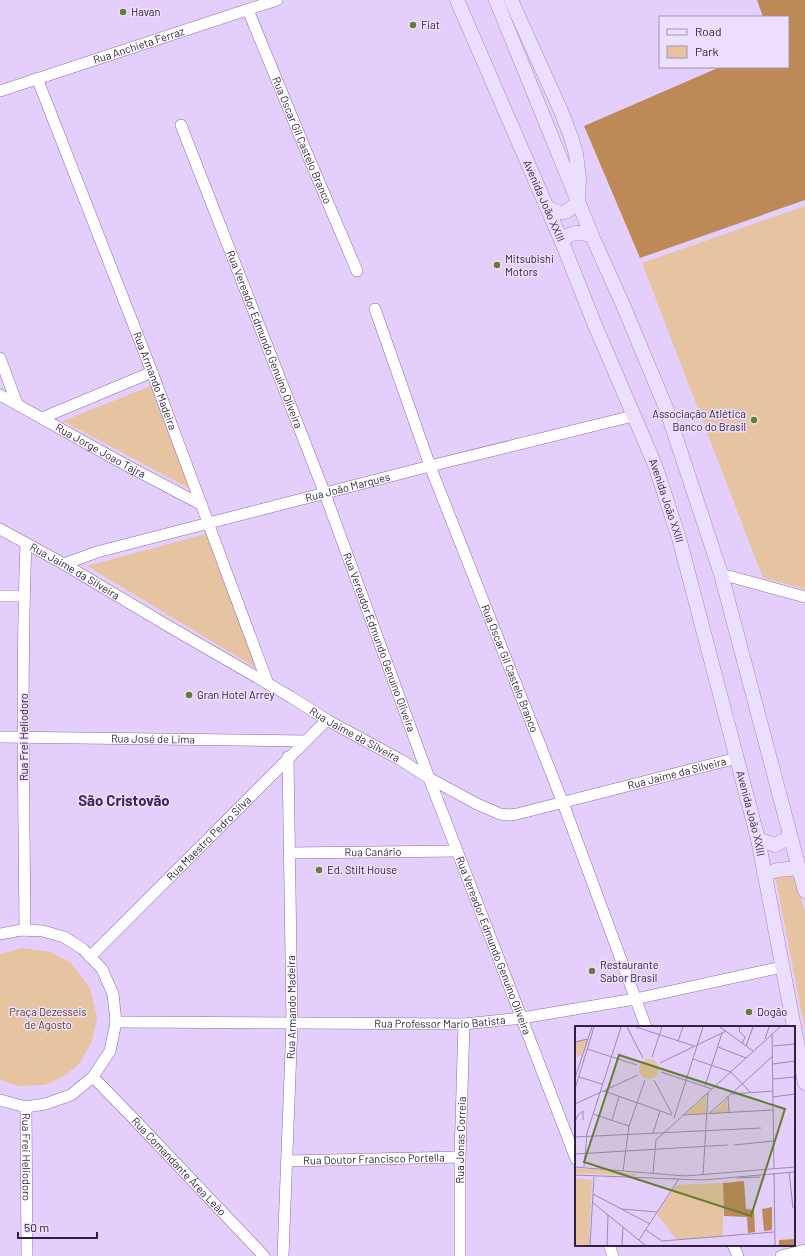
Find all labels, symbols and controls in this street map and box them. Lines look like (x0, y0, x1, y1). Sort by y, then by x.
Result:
place label: Havan (131, 5, 160, 18)
marker: Havan (118, 7, 128, 17)
legend (659, 16, 789, 68)
place label: Fiat (421, 18, 440, 31)
marker: Fiat (408, 20, 418, 30)
street label: Rua Anchieta Ferraz (91, 24, 186, 66)
text: Road (695, 24, 722, 38)
text: Park (695, 44, 719, 58)
street label: Rua Oscar Gil Castelo Branco (270, 75, 335, 206)
street label: Avenida João XXIII (521, 158, 568, 243)
street label: Rua Vereador Edmundo Genuíno Oliveira (224, 248, 306, 430)
place label: Mitsubishi Motors (505, 252, 554, 278)
marker: Mitsubishi Motors (492, 260, 502, 270)
street label: Rua Armando Madeira (131, 330, 180, 431)
place label: Associação Atlética Banco do Brasil (652, 407, 746, 433)
marker: Associação Atlética Banco do Brasil (749, 415, 759, 425)
street label: Rua Jorge Joao Tajra (53, 420, 148, 480)
street label: Avenida João XXIII (647, 457, 687, 544)
street label: Rua João Marques (304, 470, 391, 504)
street label: Rua Jaime da Silveira (28, 540, 122, 602)
street label: Rua Vereador Edmundo Genuíno Oliveira (341, 551, 419, 734)
street label: Rua Oscar Gil Castelo Branco (479, 602, 541, 734)
place label: Gran Hotel Arrey (197, 688, 274, 701)
marker: Gran Hotel Arrey (184, 690, 194, 700)
street label: Rua Frei Heliodoro (17, 693, 30, 781)
street label: Rua Jaime da Silveira (307, 704, 402, 764)
street label: Rua José de Lima (111, 731, 195, 746)
street label: Rua Jaime da Silveira (626, 754, 728, 792)
street label: Avenida João XXIII (734, 769, 768, 857)
district label: São Cristovão (78, 791, 170, 809)
street label: Rua Maestro Pedro Silva (164, 793, 253, 883)
street label: Rua Canário (344, 845, 402, 858)
street label: Rua Vereador Edmundo Genuíno Oliveira (454, 854, 534, 1036)
place label: Ed. Stilt House (327, 863, 397, 876)
marker: Ed. Stilt House (314, 865, 324, 875)
street label: Rua Armando Madeira (284, 955, 298, 1059)
place label: Restaurante Sabor Brasil (600, 958, 659, 984)
marker: Restaurante Sabor Brasil (587, 966, 597, 976)
park label: Praça Dezesseis de Agosto (9, 1005, 87, 1031)
place label: Dogão (757, 1005, 787, 1018)
marker: Dogão (744, 1007, 754, 1017)
street label: Rua Professor Mario Batista (374, 1013, 506, 1030)
inset map (575, 1026, 795, 1246)
street label: Rua Jonas Correia (453, 1096, 468, 1183)
street label: Rua Frei Heliodoro (20, 1113, 34, 1201)
street label: Rua Comandante Área Leão (129, 1114, 229, 1218)
street label: Rua Doutor Francisco Portella (303, 1150, 445, 1167)
scale bar (18, 1214, 97, 1240)
text: 50 m (24, 1220, 49, 1234)

